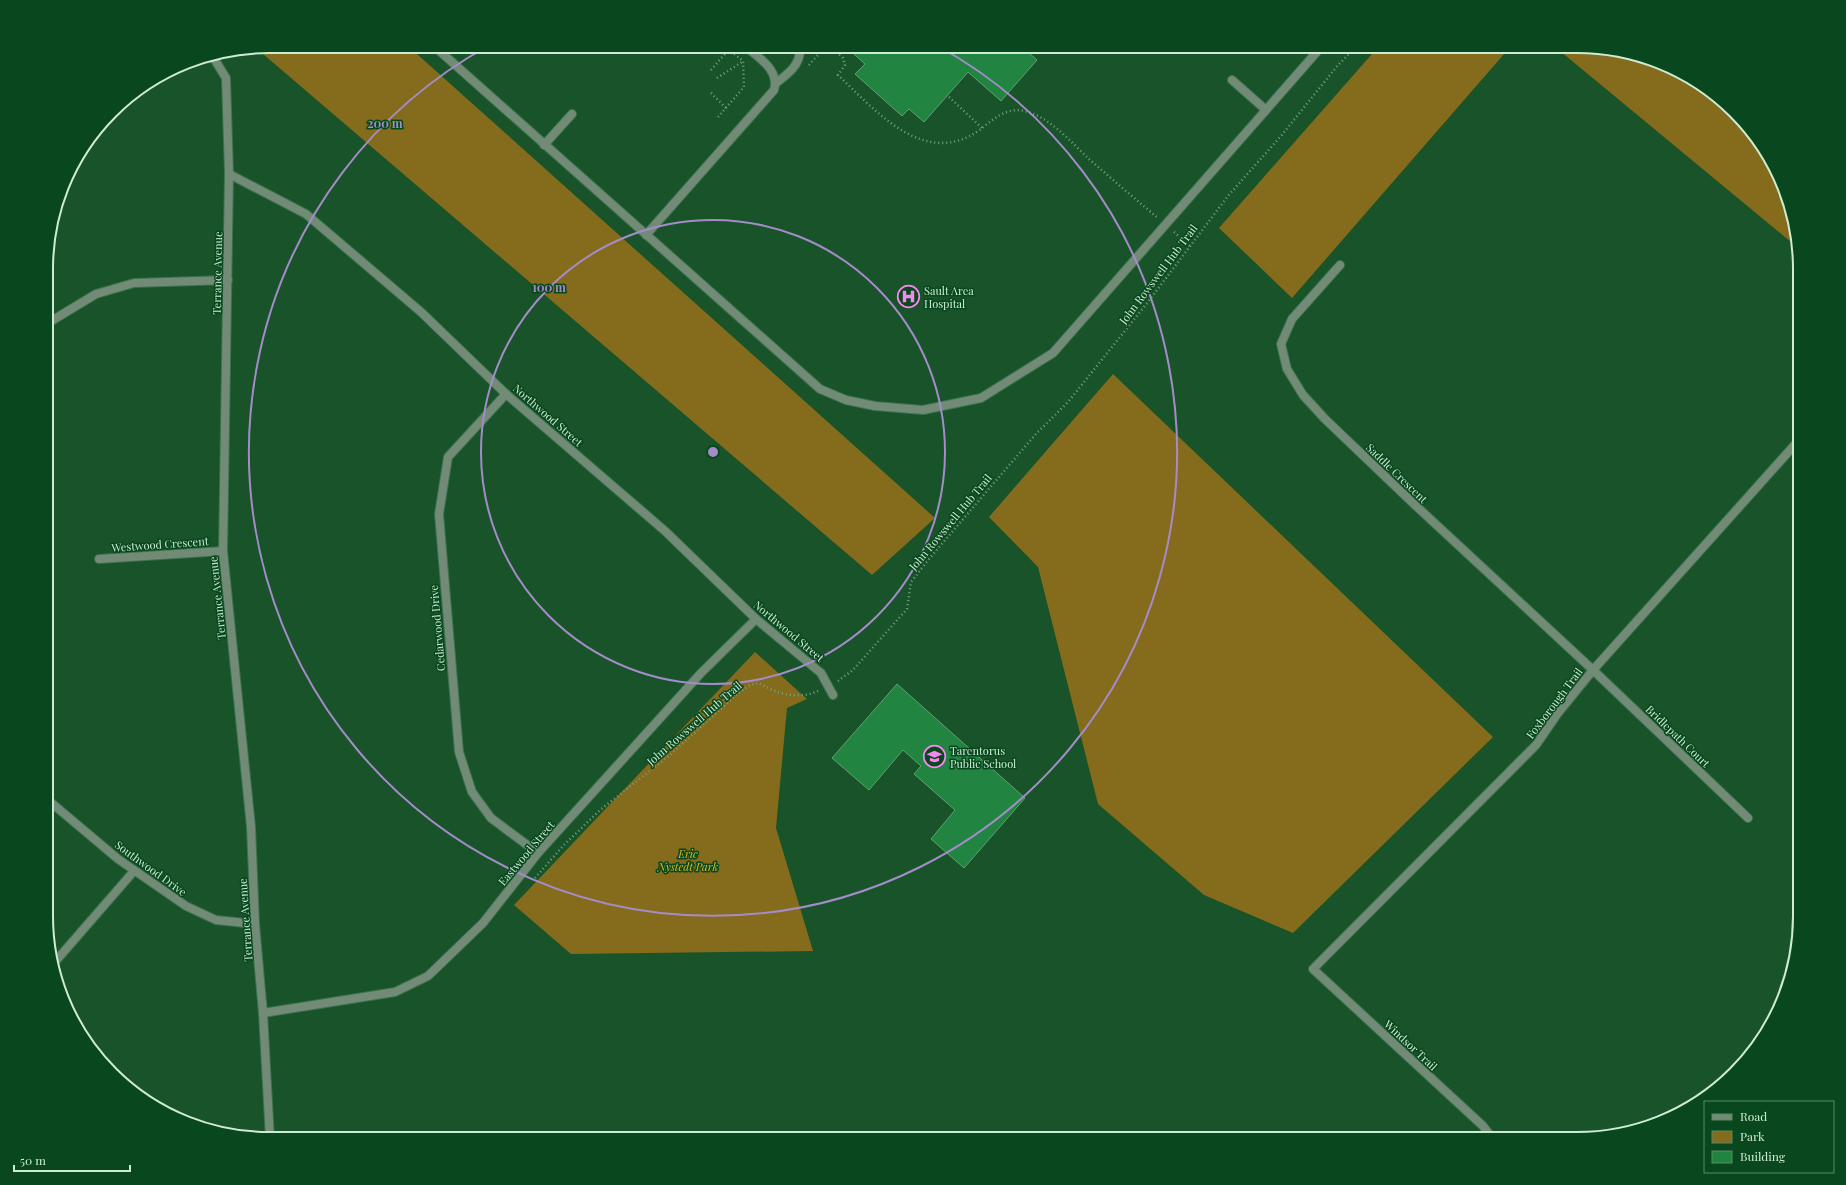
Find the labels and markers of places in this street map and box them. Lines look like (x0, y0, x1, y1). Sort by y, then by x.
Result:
hospital icon: Sault Area Hospital (895, 283, 921, 309)
place label: Sault Area Hospital (924, 283, 974, 311)
centre of rings (706, 445, 720, 459)
school or university icon: Tarentorus Public School (921, 743, 947, 769)
place label: Tarentorus Public School (950, 743, 1016, 771)

